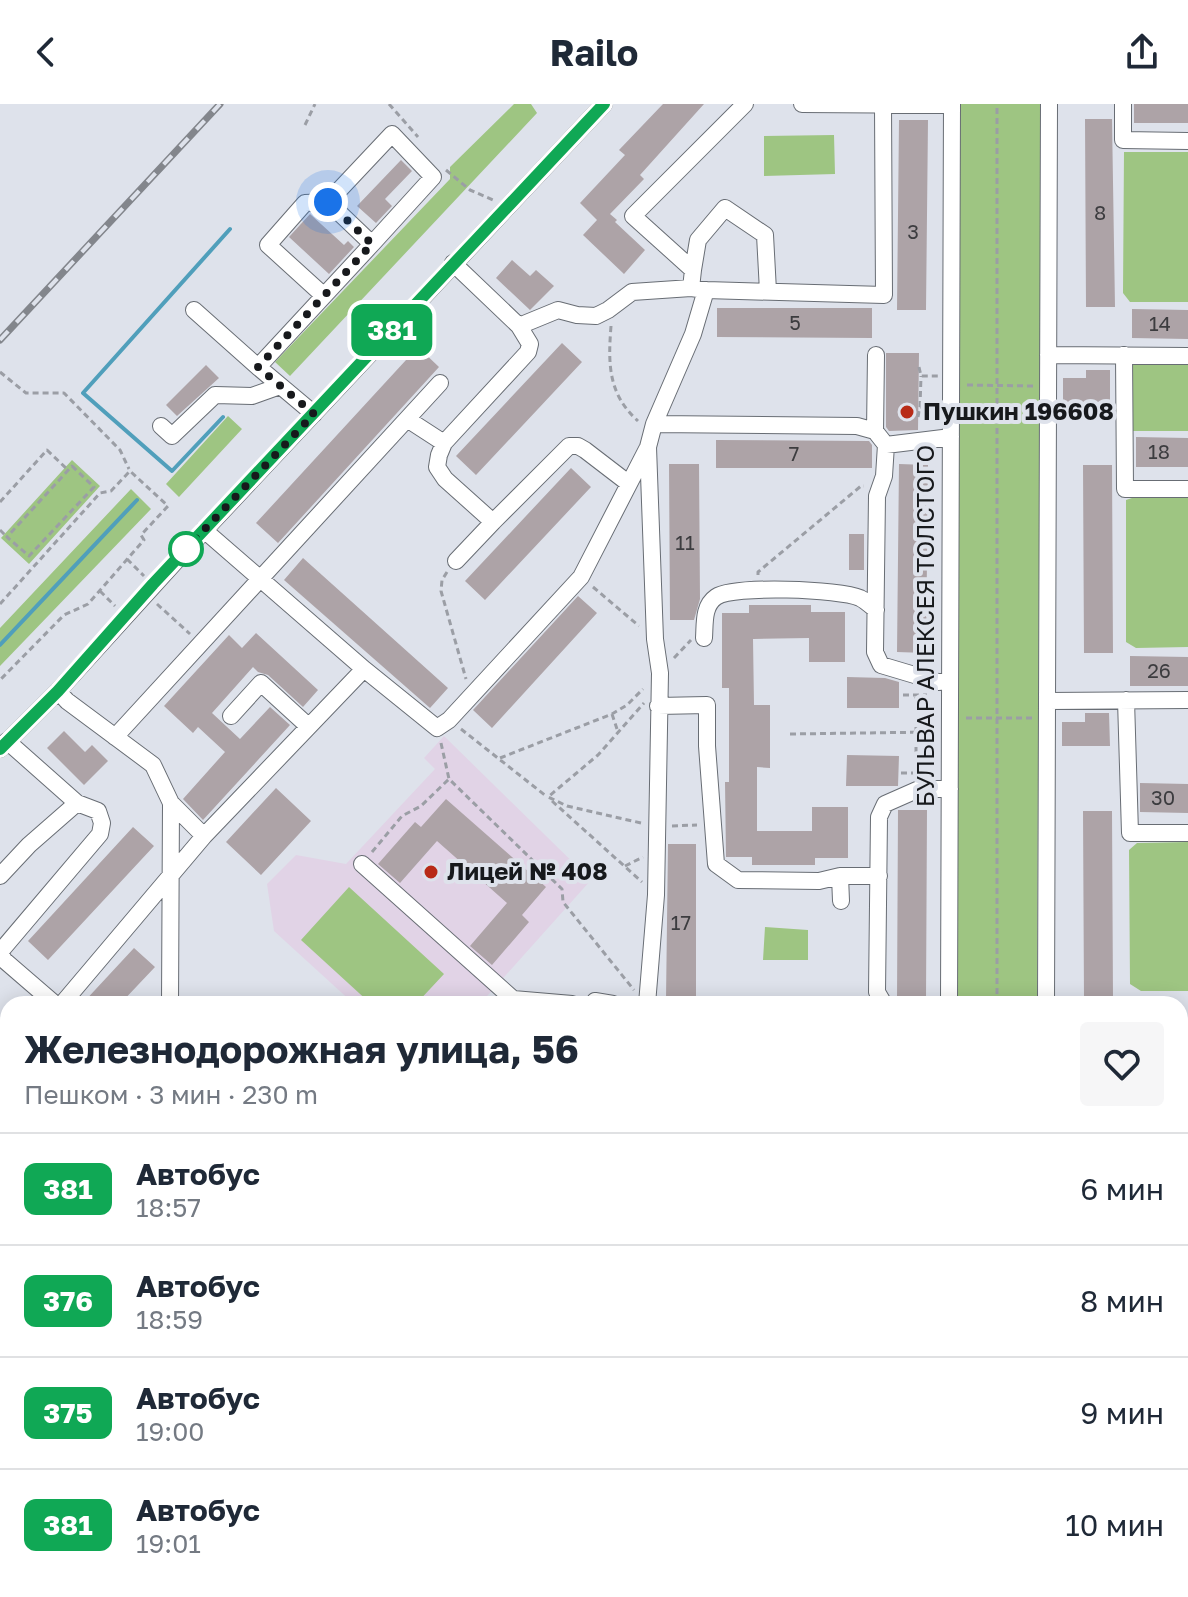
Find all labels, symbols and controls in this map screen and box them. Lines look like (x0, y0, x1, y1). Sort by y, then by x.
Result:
icon: back (24, 30, 68, 74)
icon: share (1120, 30, 1164, 74)
text: Railo (550, 31, 638, 74)
your location (308, 182, 348, 222)
house number: 8 (1094, 200, 1106, 224)
house number: 3 (907, 219, 919, 243)
line badge: 381 (346, 304, 438, 356)
house number: 5 (789, 310, 801, 334)
house number: 14 (1149, 311, 1171, 335)
text: 381 (367, 313, 417, 346)
place label: Пушкин 196608 (923, 396, 1114, 425)
marker: Пушкин 196608 (898, 403, 916, 421)
house number: 18 (1148, 439, 1170, 463)
house number: 7 (789, 441, 799, 465)
street label: БУЛЬВАР АЛЕКСЕЯ ТОЛСТОГО (910, 445, 939, 807)
house number: 11 (675, 530, 695, 554)
unlabelled marker (169, 532, 203, 566)
house number: 26 (1147, 658, 1171, 682)
house number: 30 (1151, 785, 1175, 809)
place label: Лицей № 408 (447, 856, 608, 885)
marker: Лицей № 408 (422, 863, 440, 881)
house number: 17 (671, 910, 691, 934)
button: heart (1080, 1022, 1164, 1106)
text: Железнодорожная улица, 56 (24, 1026, 579, 1071)
text: Пешком · 3 мин · 230 m (24, 1079, 318, 1110)
text: Автобус (136, 1156, 260, 1192)
text: 6 мин (1080, 1171, 1164, 1207)
text: 381 (43, 1172, 93, 1205)
text: 18:57 (136, 1192, 201, 1223)
text: Автобус (136, 1268, 260, 1304)
text: 8 мин (1080, 1283, 1164, 1319)
text: 376 (43, 1284, 93, 1317)
text: 18:59 (136, 1304, 203, 1335)
text: Автобус (136, 1380, 260, 1416)
text: 9 мин (1080, 1395, 1164, 1431)
text: 375 (43, 1396, 93, 1429)
text: 19:00 (136, 1416, 204, 1447)
text: Автобус (136, 1492, 260, 1528)
text: 10 мин (1065, 1507, 1164, 1543)
text: 381 (43, 1508, 93, 1541)
text: 19:01 (136, 1528, 201, 1559)

